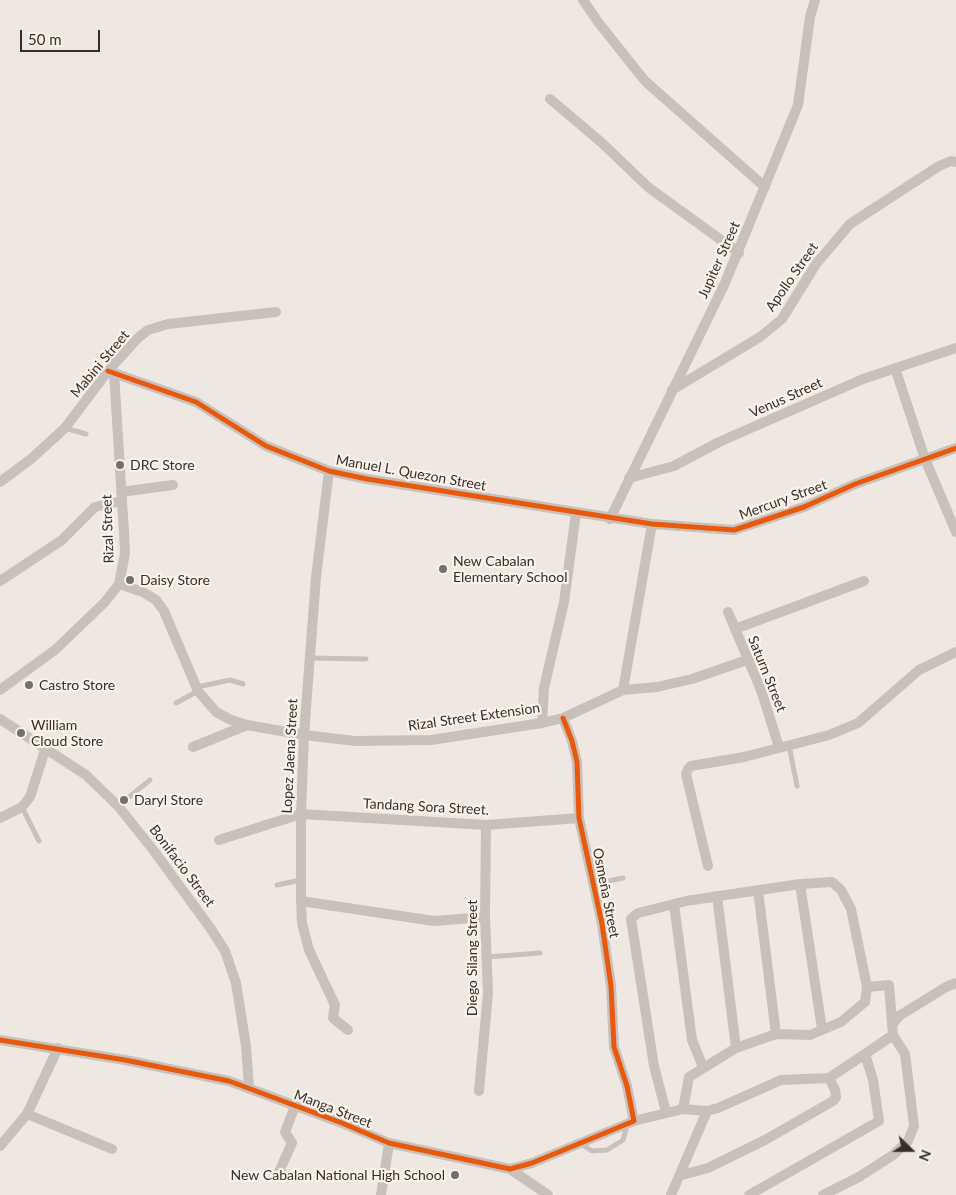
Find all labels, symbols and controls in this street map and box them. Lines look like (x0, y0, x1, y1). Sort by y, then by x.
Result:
scale bar (22, 20, 102, 52)
text: 50 m (28, 30, 62, 48)
street label: Jupiter Street (695, 219, 743, 301)
street label: Apollo Street (762, 239, 822, 315)
street label: Mabini Street (67, 327, 133, 401)
street label: Venus Street (747, 374, 825, 422)
street label: Manuel L. Quezon Street (334, 451, 488, 495)
place label: DRC Store (130, 457, 195, 473)
marker: DRC Store (114, 459, 126, 471)
street label: Mercury Street (737, 476, 829, 524)
street label: Rizal Street (98, 494, 118, 564)
place label: New Cabalan Elementary School (453, 553, 567, 586)
marker: New Cabalan Elementary School (437, 563, 449, 575)
place label: Daisy Store (140, 572, 210, 588)
marker: Daisy Store (124, 574, 136, 586)
street label: Saturn Street (744, 634, 790, 714)
place label: Castro Store (39, 677, 115, 693)
marker: Castro Store (23, 679, 35, 691)
street label: Lopez Jaena Street (279, 698, 301, 814)
street label: Rizal Street Extension (407, 699, 541, 735)
place label: William Cloud Store (31, 717, 103, 750)
marker: William Cloud Store (15, 727, 27, 739)
place label: Daryl Store (134, 792, 203, 808)
marker: Daryl Store (118, 794, 130, 806)
street label: Tandang Sora Street. (363, 795, 489, 819)
street label: Bonifacio Street (146, 822, 218, 910)
street label: Osmeña Street (589, 847, 623, 939)
street label: Diego Silang Street (464, 900, 480, 1016)
street label: Manga Street (292, 1086, 374, 1132)
north arrow (886, 1125, 936, 1175)
text: N (915, 1148, 935, 1164)
place label: New Cabalan National High School (230, 1167, 445, 1183)
marker: New Cabalan National High School (449, 1169, 461, 1181)

